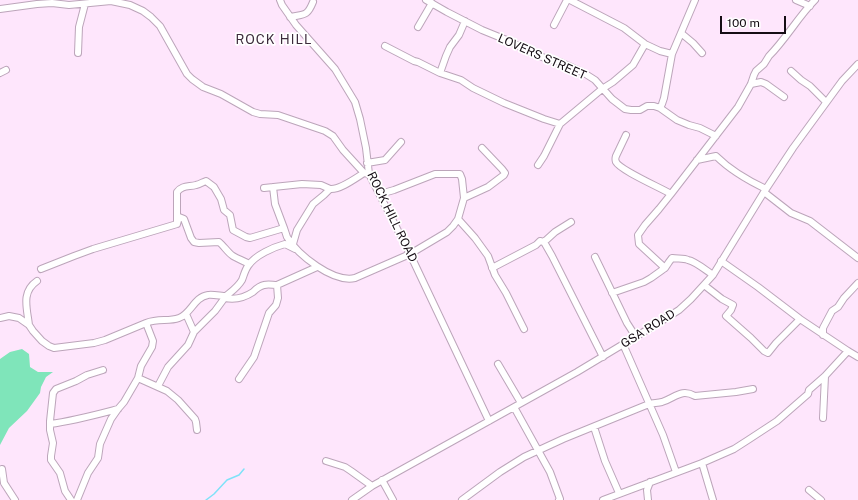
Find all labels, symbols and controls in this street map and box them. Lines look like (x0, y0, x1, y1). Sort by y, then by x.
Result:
scale bar (722, 8, 788, 34)
text: 100 m (727, 16, 760, 30)
street label: LOVERS STREET (496, 31, 588, 83)
district label: ROCK HILL (236, 32, 312, 48)
street label: ROCK HILL ROAD (364, 169, 420, 265)
street label: GSA ROAD (618, 307, 678, 351)

